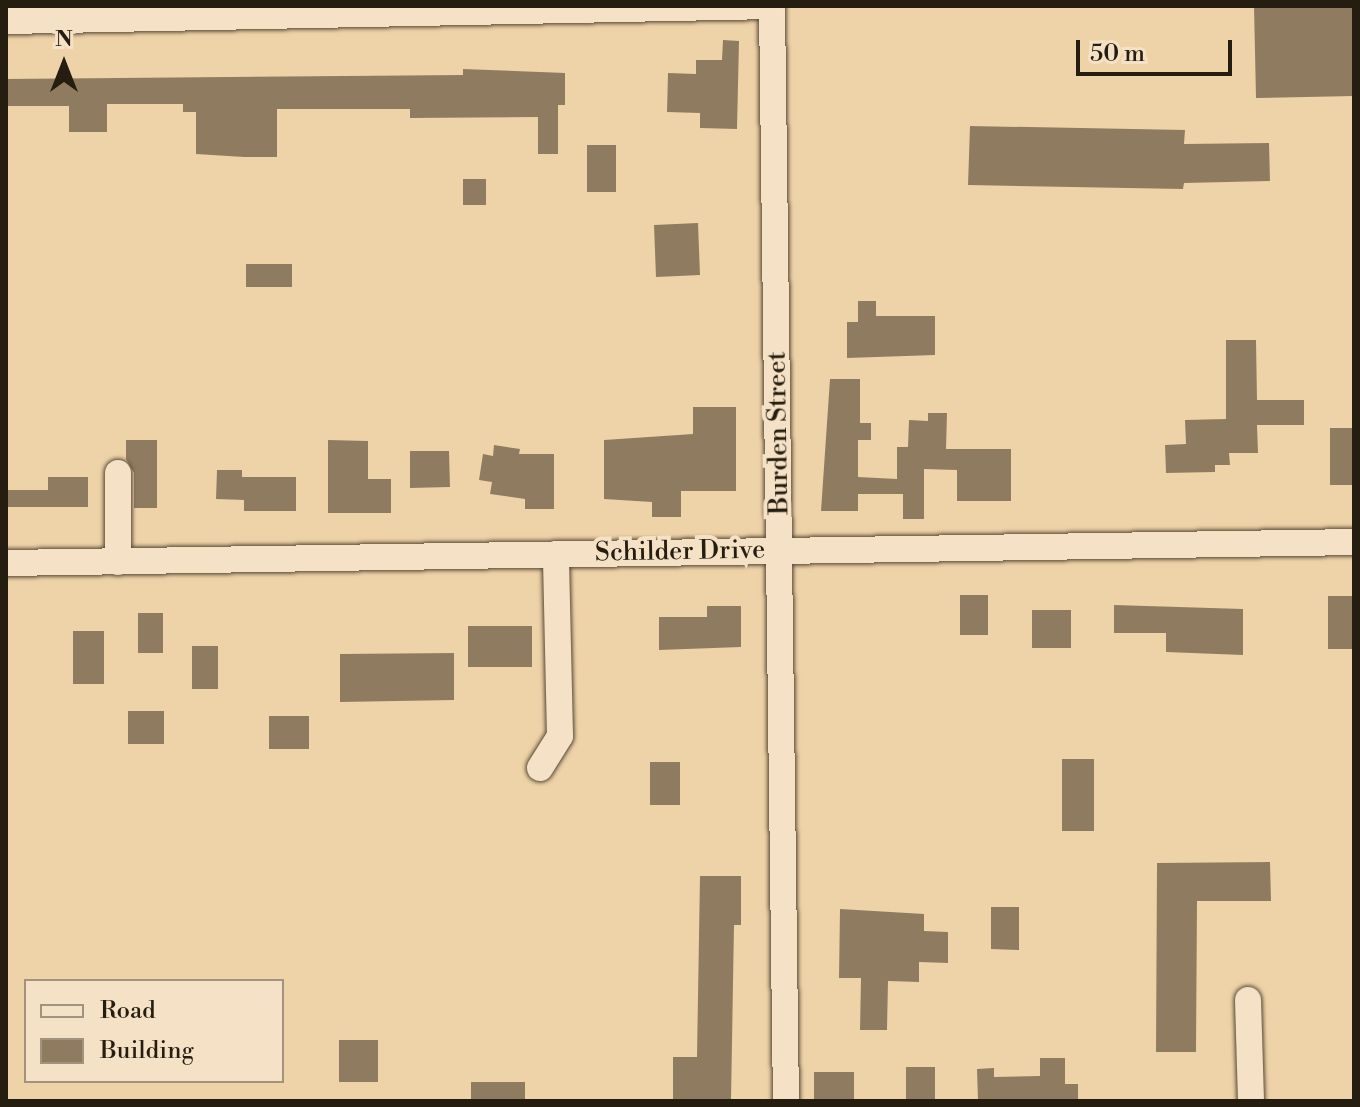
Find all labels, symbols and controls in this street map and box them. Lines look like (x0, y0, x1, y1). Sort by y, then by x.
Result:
north arrow (24, 24, 104, 104)
scale bar (1080, 24, 1236, 74)
text: N (55, 26, 73, 53)
text: 50 m (1090, 39, 1145, 69)
street label: Burden Street (762, 351, 796, 515)
street label: Schilder Drive (595, 535, 765, 569)
legend (24, 979, 284, 1083)
text: Road (100, 996, 156, 1026)
text: Building (100, 1036, 194, 1066)

